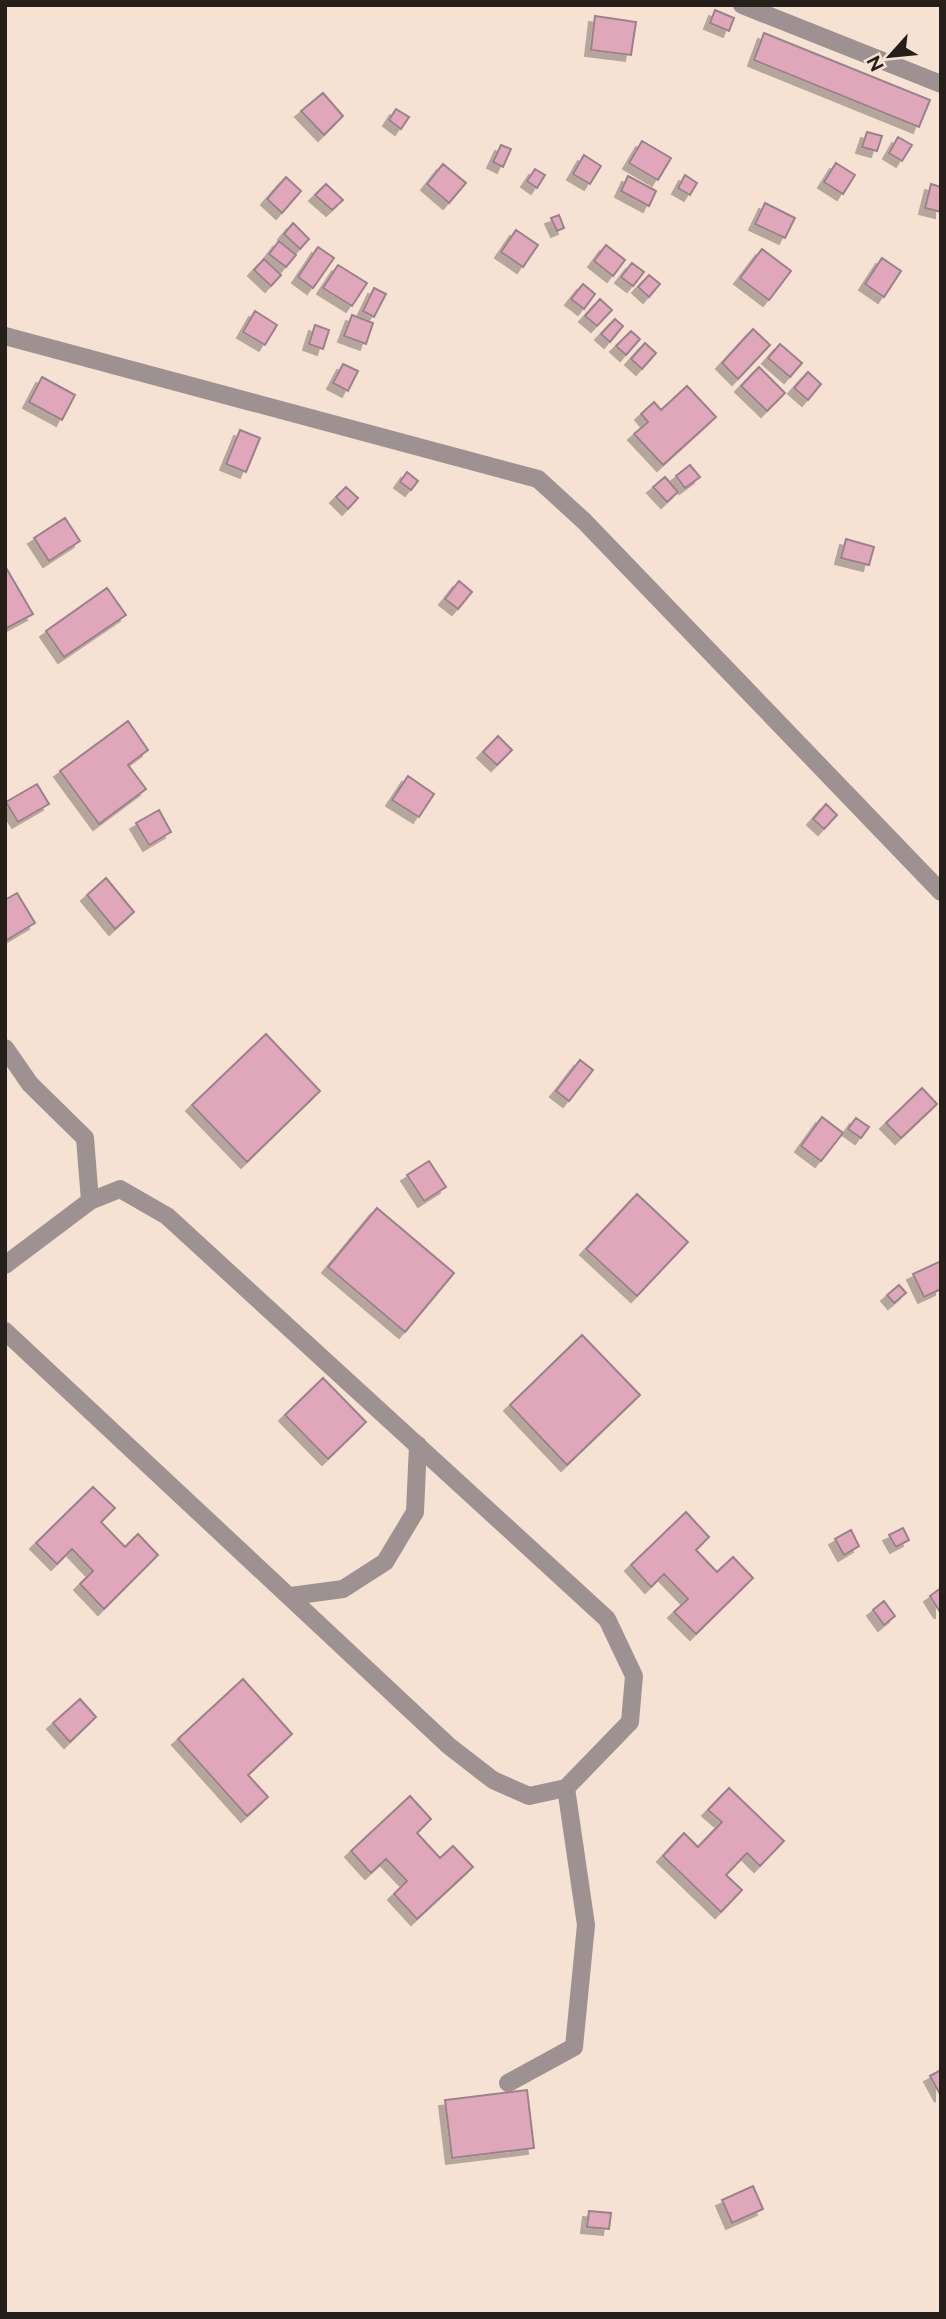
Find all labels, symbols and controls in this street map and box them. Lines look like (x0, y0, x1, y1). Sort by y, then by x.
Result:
north arrow (855, 21, 925, 91)
text: N (862, 52, 888, 75)

